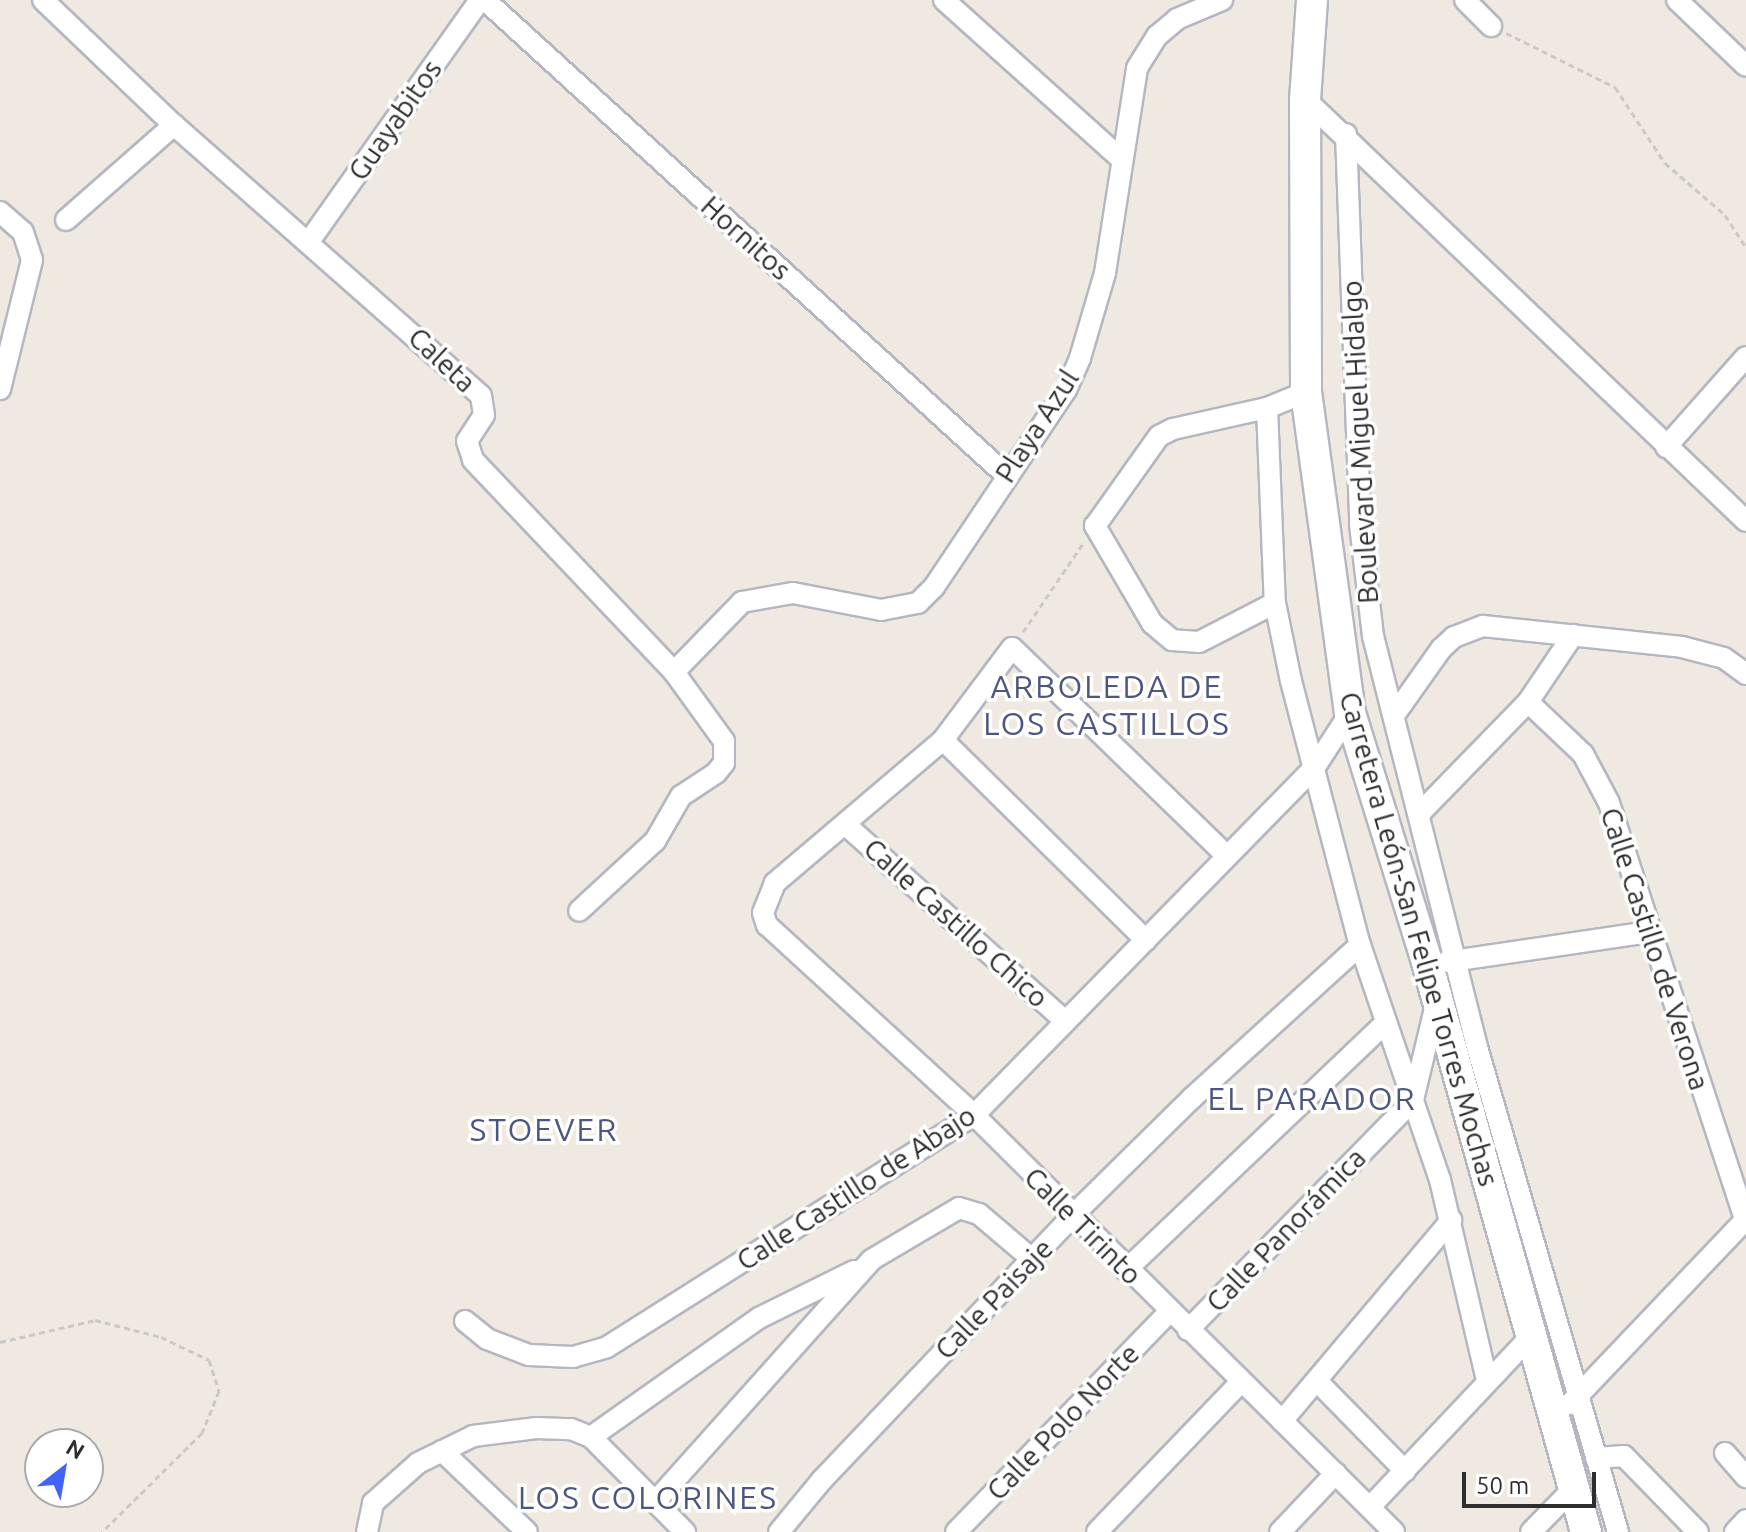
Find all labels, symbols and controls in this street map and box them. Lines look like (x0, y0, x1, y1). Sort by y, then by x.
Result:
street label: Guayabitos (341, 53, 449, 187)
street label: Hornitos (694, 189, 798, 287)
street label: Boulevard Miguel Hidalgo (1335, 280, 1385, 604)
street label: Caleta (401, 321, 483, 399)
street label: Playa Azul (988, 363, 1086, 489)
district label: ARBOLEDA DE LOS CASTILLOS (983, 668, 1231, 743)
street label: Carretera León-San Felipe Torres Mochas (1332, 688, 1506, 1190)
street label: Calle Castillo de Verona (1593, 804, 1717, 1094)
street label: Calle Castillo Chico (857, 831, 1055, 1015)
district label: EL PARADOR (1207, 1079, 1417, 1117)
street label: Calle Castillo de Abajo (730, 1098, 982, 1278)
district label: STOEVER (469, 1110, 619, 1148)
street label: Calle Panorámica (1199, 1141, 1373, 1319)
street label: Calle Tirinto (1017, 1160, 1149, 1292)
street label: Calle Paisaje (928, 1232, 1060, 1366)
street label: Calle Polo Norte (980, 1337, 1146, 1507)
north arrow (24, 1428, 104, 1508)
text: N (62, 1434, 89, 1464)
scale bar (1466, 1456, 1600, 1506)
text: 50 m (1476, 1472, 1529, 1499)
district label: LOS COLORINES (518, 1478, 778, 1516)

